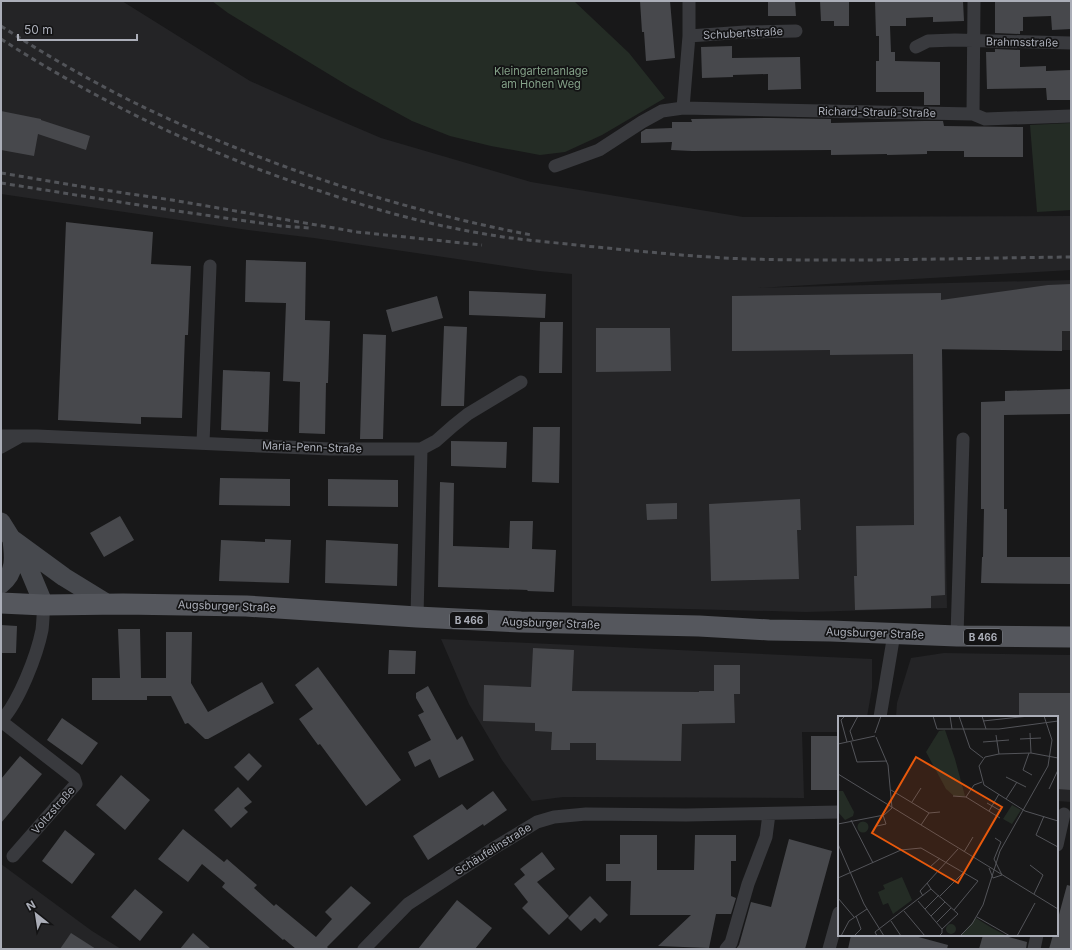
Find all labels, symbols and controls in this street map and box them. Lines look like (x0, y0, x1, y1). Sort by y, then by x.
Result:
scale bar (18, 16, 137, 42)
text: 50 m (24, 22, 53, 37)
street label: Schubertstraße (703, 24, 783, 42)
street label: Brahmsstraße (986, 34, 1058, 50)
park label: Kleingartenanlage am Hohen Weg (494, 64, 588, 91)
street label: Richard-Strauß-Straße (818, 104, 936, 120)
street label: Maria-Penn-Straße (262, 438, 362, 456)
street label: Augsburger Straße (178, 597, 276, 615)
road number: B 466 (450, 612, 488, 628)
street label: Augsburger Straße (502, 614, 600, 632)
street label: Augsburger Straße (826, 624, 924, 642)
road number: B 466 (964, 629, 1002, 645)
inset map (838, 716, 1058, 936)
street label: Voltzstraße (28, 783, 78, 837)
street label: Schäufelinstraße (452, 820, 534, 878)
north arrow (16, 894, 56, 934)
text: N (24, 897, 38, 913)

